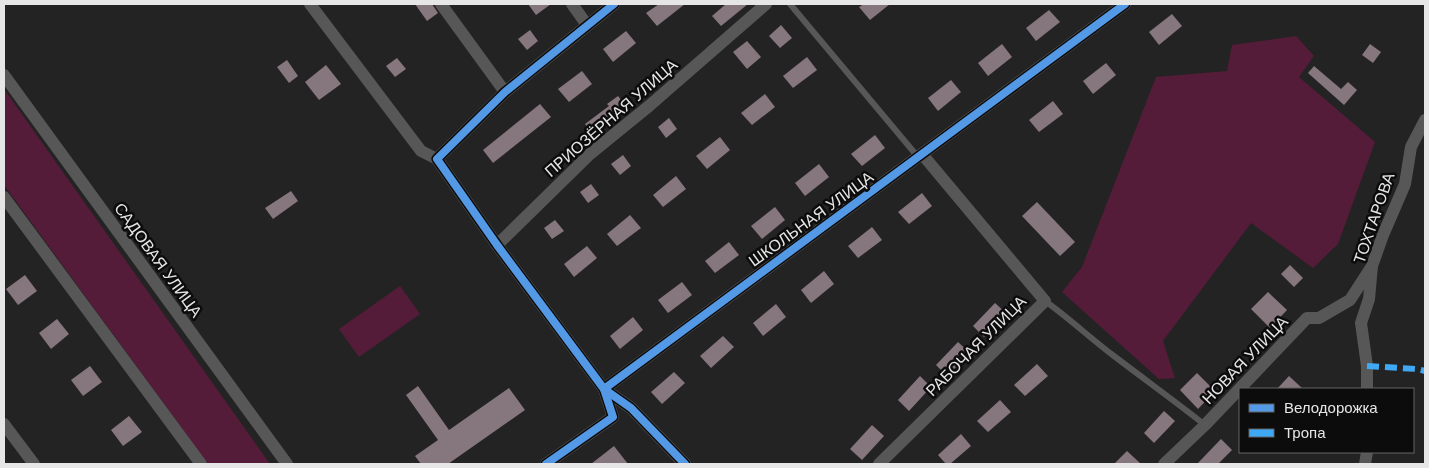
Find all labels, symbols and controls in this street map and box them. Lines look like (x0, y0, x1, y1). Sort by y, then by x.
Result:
street label: ПРИОЗЁРНАЯ УЛИЦА (541, 56, 681, 180)
street label: ШКОЛЬНАЯ УЛИЦА (746, 168, 877, 270)
street label: ТОХТАРОВА (1351, 170, 1398, 266)
street label: САДОВАЯ УЛИЦА (111, 200, 205, 321)
street label: РАБОЧАЯ УЛИЦА (923, 292, 1030, 399)
street label: НОВАЯ УЛИЦА (1199, 313, 1291, 407)
legend (1239, 388, 1414, 453)
text: Велодорожка (1284, 399, 1378, 416)
text: Тропа (1284, 424, 1326, 441)

